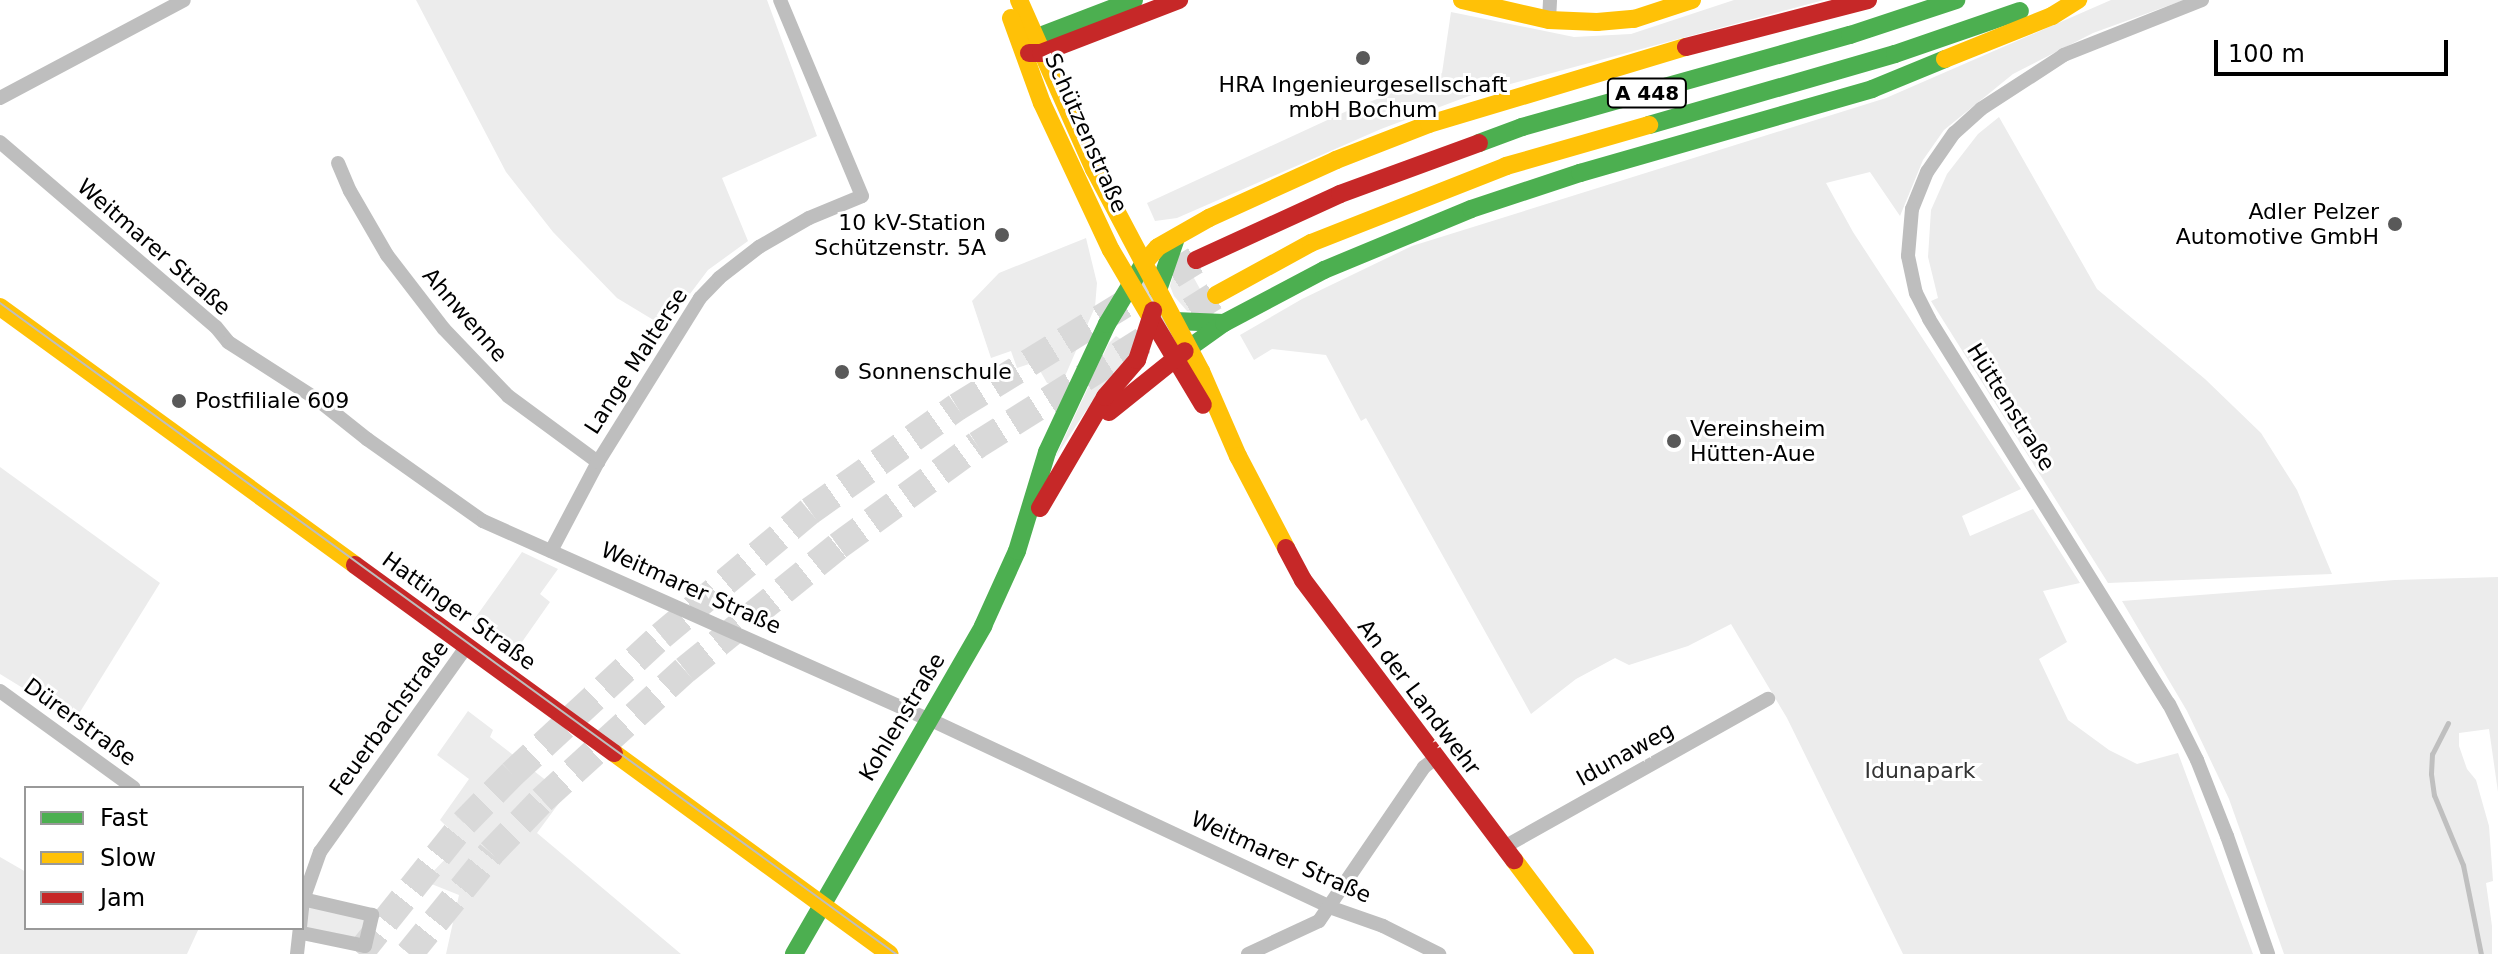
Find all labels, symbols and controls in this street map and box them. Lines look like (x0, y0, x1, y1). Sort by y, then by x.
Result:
scale bar (2218, 24, 2452, 74)
text: 100 m (2228, 40, 2305, 68)
street label: Schützenstraße (1039, 49, 1133, 217)
marker: HRA Ingenieurgesellschaft mbH Bochum (1354, 49, 1372, 67)
place label: HRA Ingenieurgesellschaft mbH Bochum (1219, 71, 1507, 122)
road number: A 448 (1605, 77, 1689, 109)
street label: Weitmarer Straße (72, 173, 236, 321)
place label: Adler Pelzer Automotive GmbH (2176, 198, 2379, 250)
place label: 10 kV-Station Schützenstr. 5A (814, 209, 986, 260)
marker: Adler Pelzer Automotive GmbH (2386, 215, 2404, 233)
marker: 10 kV-Station Schützenstr. 5A (993, 226, 1011, 244)
street label: Ahnwenne (417, 263, 513, 367)
street label: Lange Malterse (579, 283, 693, 439)
street label: Hüttenstraße (1961, 338, 2061, 476)
place label: Sonnenschule (858, 359, 1012, 385)
marker: Sonnenschule (833, 363, 851, 381)
place label: Postfiliale 609 (195, 388, 349, 414)
marker: Postfiliale 609 (170, 392, 188, 410)
place label: Vereinsheim Hütten-Aue (1690, 415, 1826, 466)
marker: Vereinsheim Hütten-Aue (1665, 432, 1683, 450)
street label: Weitmarer Straße (597, 536, 785, 640)
street label: Hattinger Straße (377, 546, 541, 676)
street label: An der Landwehr (1352, 614, 1486, 780)
street label: Feuerbachstraße (324, 635, 454, 801)
street label: Kohlenstraße (854, 648, 950, 786)
street label: Dürerstraße (19, 673, 141, 771)
street label: Idunaweg (1572, 716, 1678, 792)
park label: Idunapark (1864, 758, 1976, 784)
legend (24, 786, 304, 930)
text: Fast (100, 804, 148, 832)
street label: Weitmarer Straße (1187, 805, 1375, 909)
text: Slow (100, 844, 156, 872)
text: Jam (100, 884, 145, 912)

